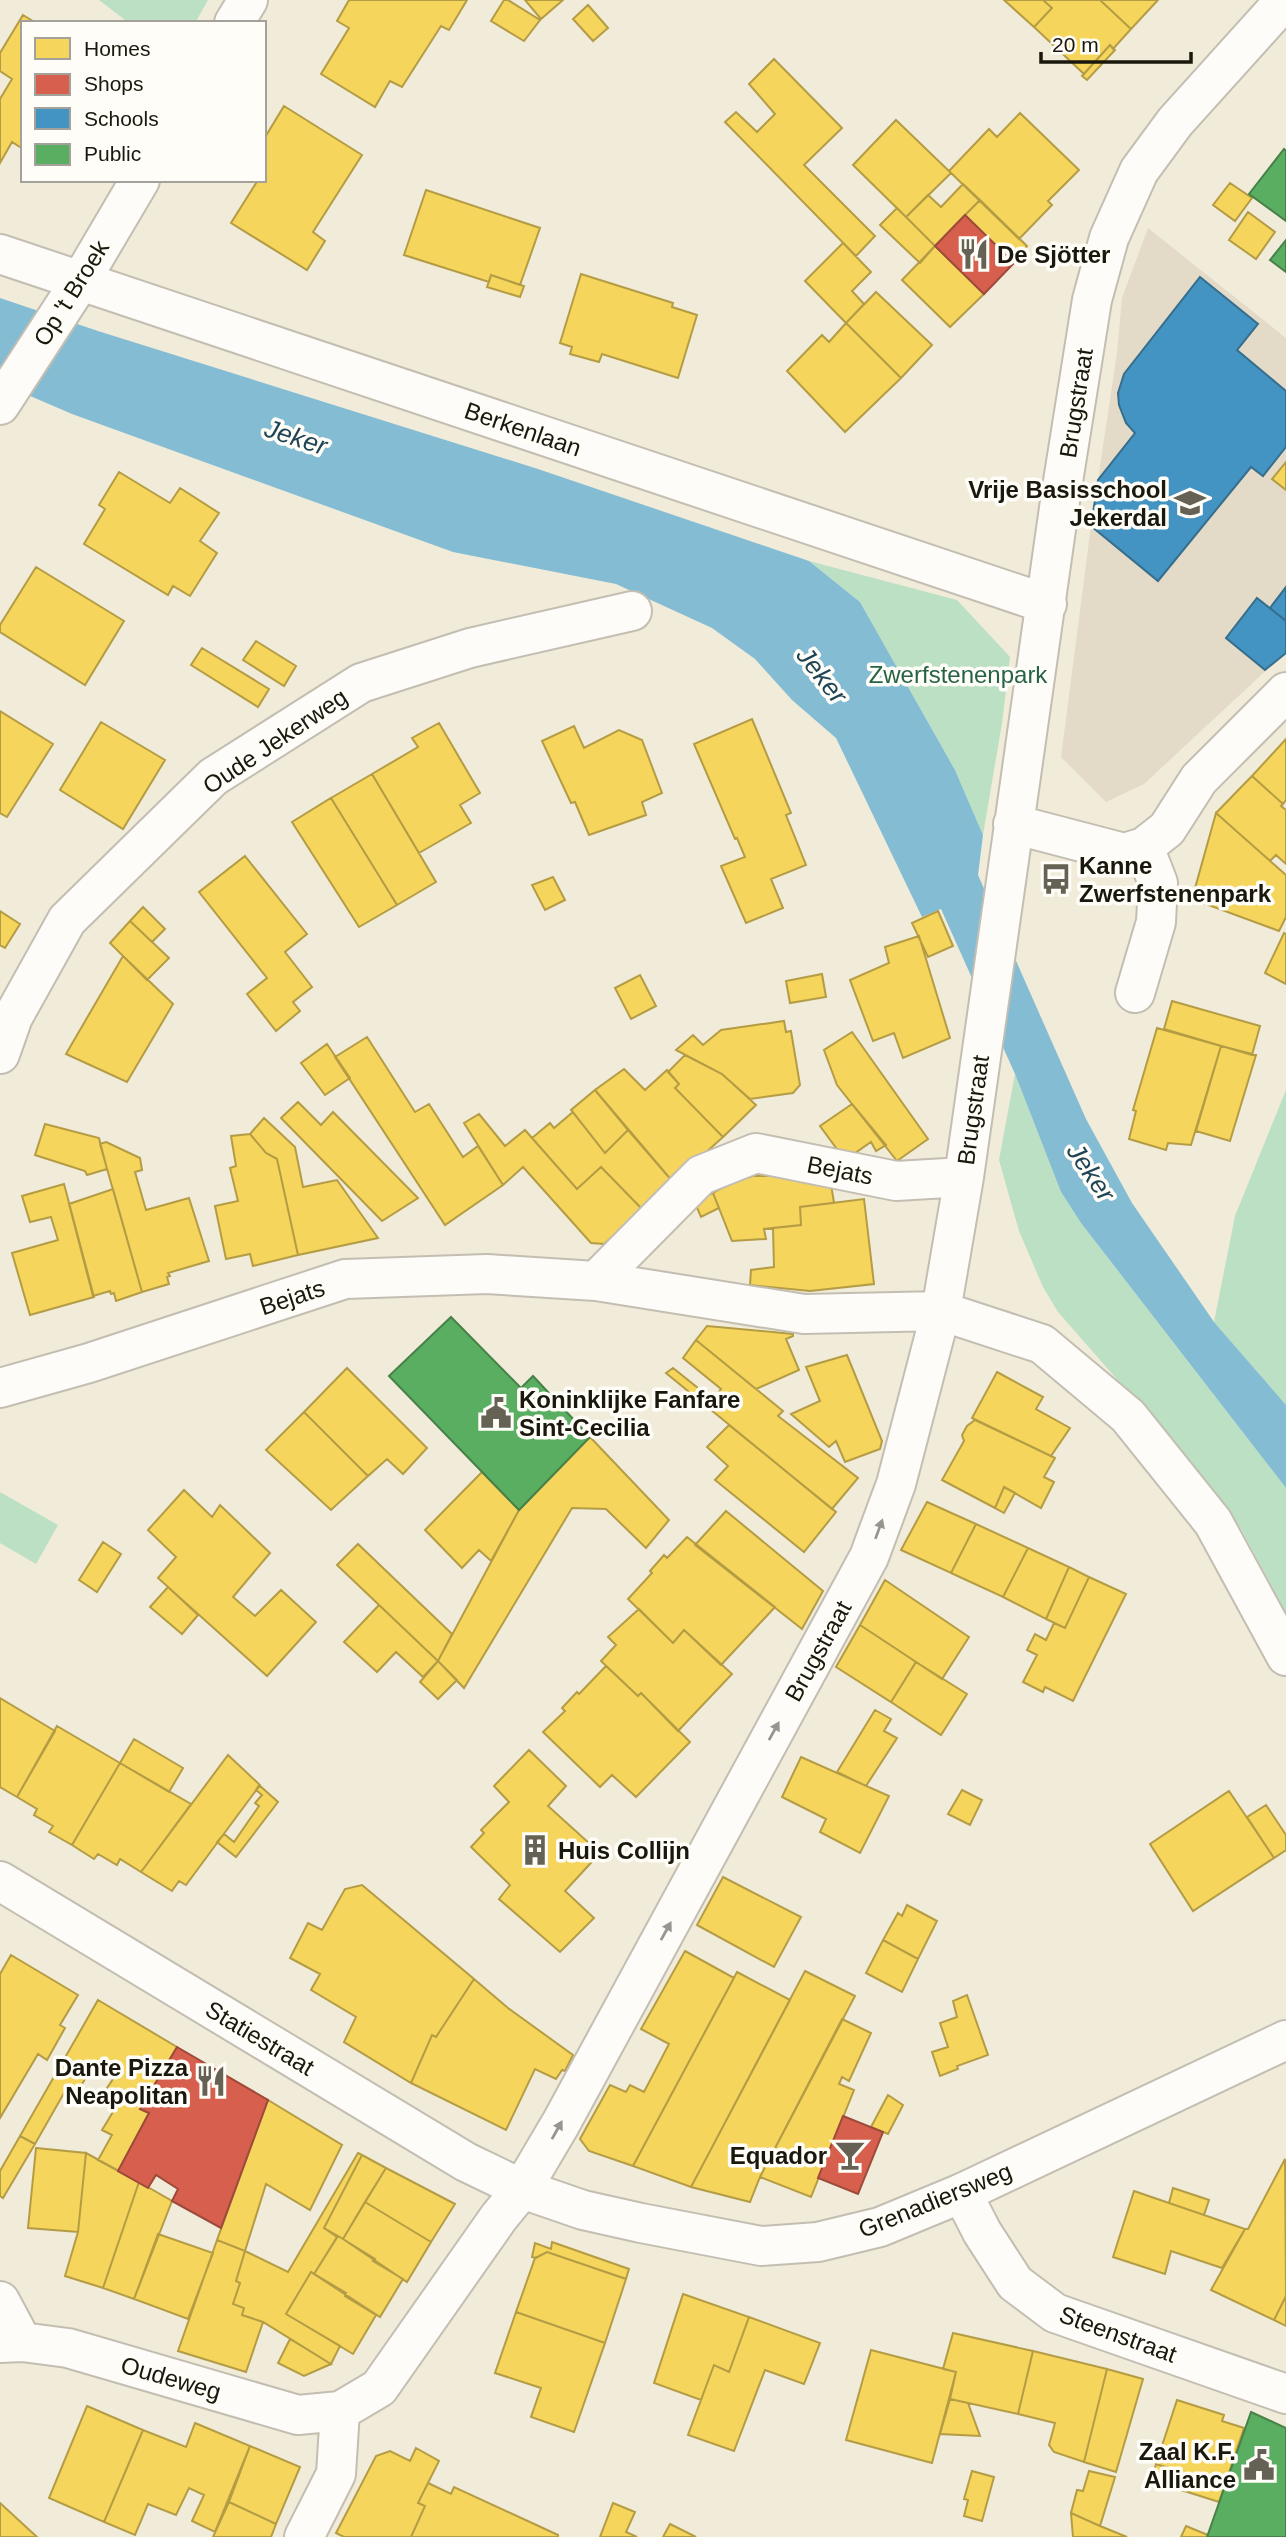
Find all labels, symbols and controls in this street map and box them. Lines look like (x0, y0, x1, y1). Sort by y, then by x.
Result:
legend (21, 21, 266, 182)
scale bar (1041, 21, 1192, 65)
text: 20 m (1052, 33, 1099, 56)
text: Homes (84, 37, 151, 60)
text: Shops (84, 72, 144, 95)
text: Schools (84, 107, 159, 130)
text: Public (84, 142, 141, 165)
street label: Op 't Broek (28, 234, 115, 351)
restaurant icon: De Sjötter (957, 237, 991, 271)
place label: De Sjötter (997, 241, 1110, 268)
street label: Brugstraat (1054, 346, 1098, 460)
street label: Berkenlaan (461, 396, 585, 462)
water label: Jeker (260, 413, 332, 462)
place label: Vrije Basisschool Jekerdal (968, 476, 1167, 531)
school or university icon: Vrije Basisschool Jekerdal (1173, 486, 1207, 520)
water label: Jeker (790, 640, 854, 710)
park label: Zwerfstenenpark (869, 661, 1048, 688)
street label: Oude Jekerweg (198, 683, 352, 799)
place label: Kanne Zwerfstenenpark (1079, 852, 1272, 907)
bus stop icon: Kanne Zwerfstenenpark (1039, 862, 1073, 896)
street label: Brugstraat (952, 1053, 994, 1167)
water label: Jeker (1060, 1136, 1122, 1208)
street label: Bejats (805, 1150, 875, 1190)
street label: Bejats (256, 1274, 328, 1320)
place label: Koninklijke Fanfare Sint-Cecilia (519, 1386, 740, 1441)
public building icon: Koninklijke Fanfare Sint-Cecilia (479, 1396, 513, 1430)
one-way arrow (874, 1519, 885, 1540)
street label: Brugstraat (779, 1596, 857, 1706)
one-way arrow (768, 1721, 780, 1740)
building icon: Huis Collijn (518, 1833, 552, 1867)
place label: Huis Collijn (558, 1837, 690, 1864)
one-way arrow (659, 1920, 671, 1940)
street label: Statiestraat (201, 1995, 319, 2081)
place label: Dante Pizza Neapolitan (55, 2054, 189, 2109)
restaurant icon: Dante Pizza Neapolitan (194, 2064, 228, 2098)
one-way arrow (551, 2121, 563, 2140)
bar icon: Equador (833, 2138, 867, 2172)
place label: Equador (730, 2142, 827, 2169)
street label: Grenadiersweg (854, 2157, 1016, 2243)
street label: Steenstraat (1056, 2300, 1181, 2368)
street label: Oudeweg (118, 2351, 224, 2405)
place label: Zaal K.F. Alliance (1139, 2438, 1236, 2493)
public building icon: Zaal K.F. Alliance (1242, 2448, 1276, 2482)

